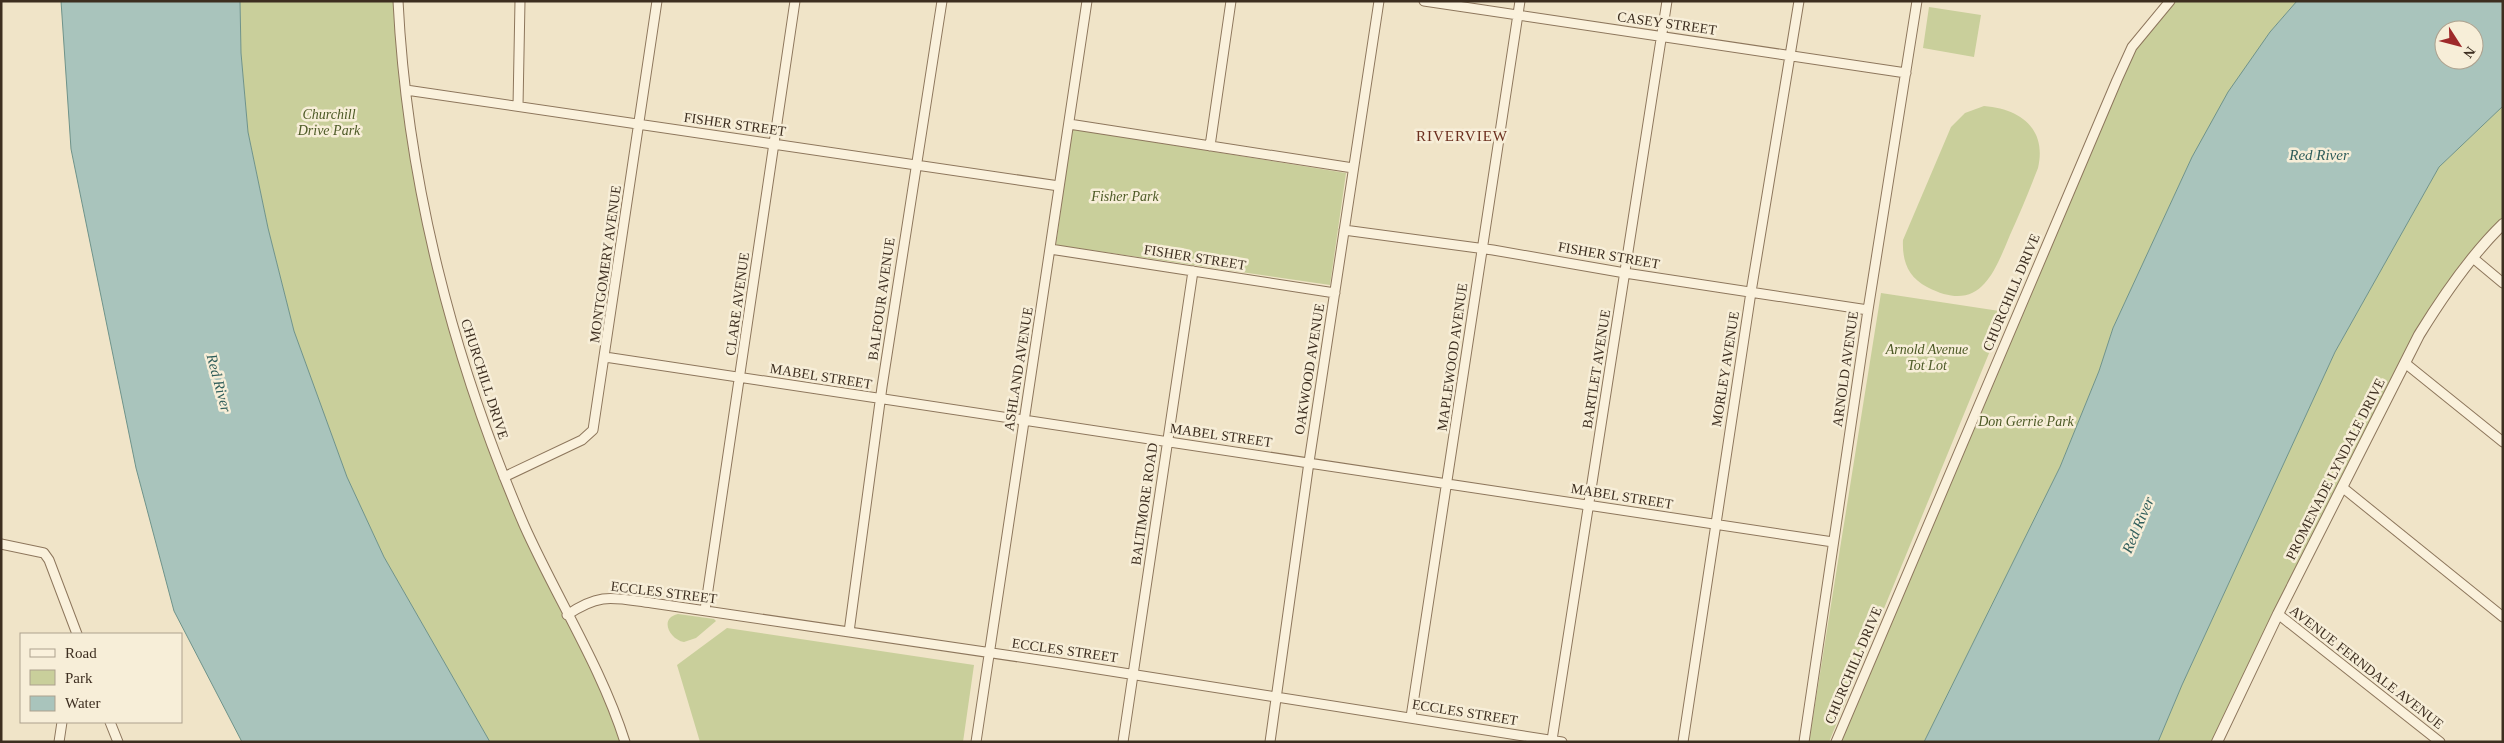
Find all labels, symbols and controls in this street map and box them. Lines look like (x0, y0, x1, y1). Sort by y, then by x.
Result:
street label: CASEY STREET (1616, 9, 1718, 38)
north arrow (2434, 20, 2484, 70)
text: N (2460, 44, 2478, 61)
park label: Churchill Drive Park (297, 107, 361, 138)
street label: FISHER STREET (683, 110, 787, 139)
district label: RIVERVIEW (1416, 128, 1508, 144)
water label: Red River (2288, 147, 2349, 163)
street label: MONTGOMERY AVENUE (587, 184, 624, 344)
park label: Fisher Park (1090, 189, 1159, 204)
street label: CHURCHILL DRIVE (1980, 231, 2043, 353)
street label: BALFOUR AVENUE (865, 237, 898, 361)
street label: FISHER STREET (1557, 239, 1661, 272)
street label: FISHER STREET (1143, 242, 1247, 273)
street label: CLARE AVENUE (723, 251, 752, 357)
street label: MAPLEWOOD AVENUE (1435, 282, 1470, 432)
street label: OAKWOOD AVENUE (1292, 303, 1327, 436)
street label: ASHLAND AVENUE (1001, 306, 1036, 432)
street label: BARTLET AVENUE (1580, 308, 1613, 430)
street label: MORLEY AVENUE (1709, 310, 1742, 428)
street label: ARNOLD AVENUE (1830, 310, 1861, 428)
street label: CHURCHILL DRIVE (458, 317, 511, 441)
park label: Arnold Avenue Tot Lot (1885, 342, 1968, 373)
water label: Red River (203, 351, 234, 414)
street label: MABEL STREET (769, 361, 874, 392)
street label: PROMENADE LYNDALE DRIVE (2283, 376, 2388, 562)
park label: Don Gerrie Park (1977, 414, 2075, 429)
street label: MABEL STREET (1169, 421, 1274, 450)
street label: BALTIMORE ROAD (1128, 442, 1161, 566)
street label: MABEL STREET (1570, 481, 1675, 512)
water label: Red River (2119, 494, 2157, 556)
street label: ECCLES STREET (610, 579, 718, 607)
street label: AVENUE FERNDALE AVENUE (2287, 603, 2446, 732)
street label: CHURCHILL DRIVE (1822, 604, 1885, 726)
legend (20, 633, 182, 723)
street label: ECCLES STREET (1011, 636, 1119, 665)
text: Road (65, 645, 97, 661)
text: Park (65, 670, 93, 686)
text: Water (65, 695, 100, 711)
street label: ECCLES STREET (1411, 697, 1519, 728)

